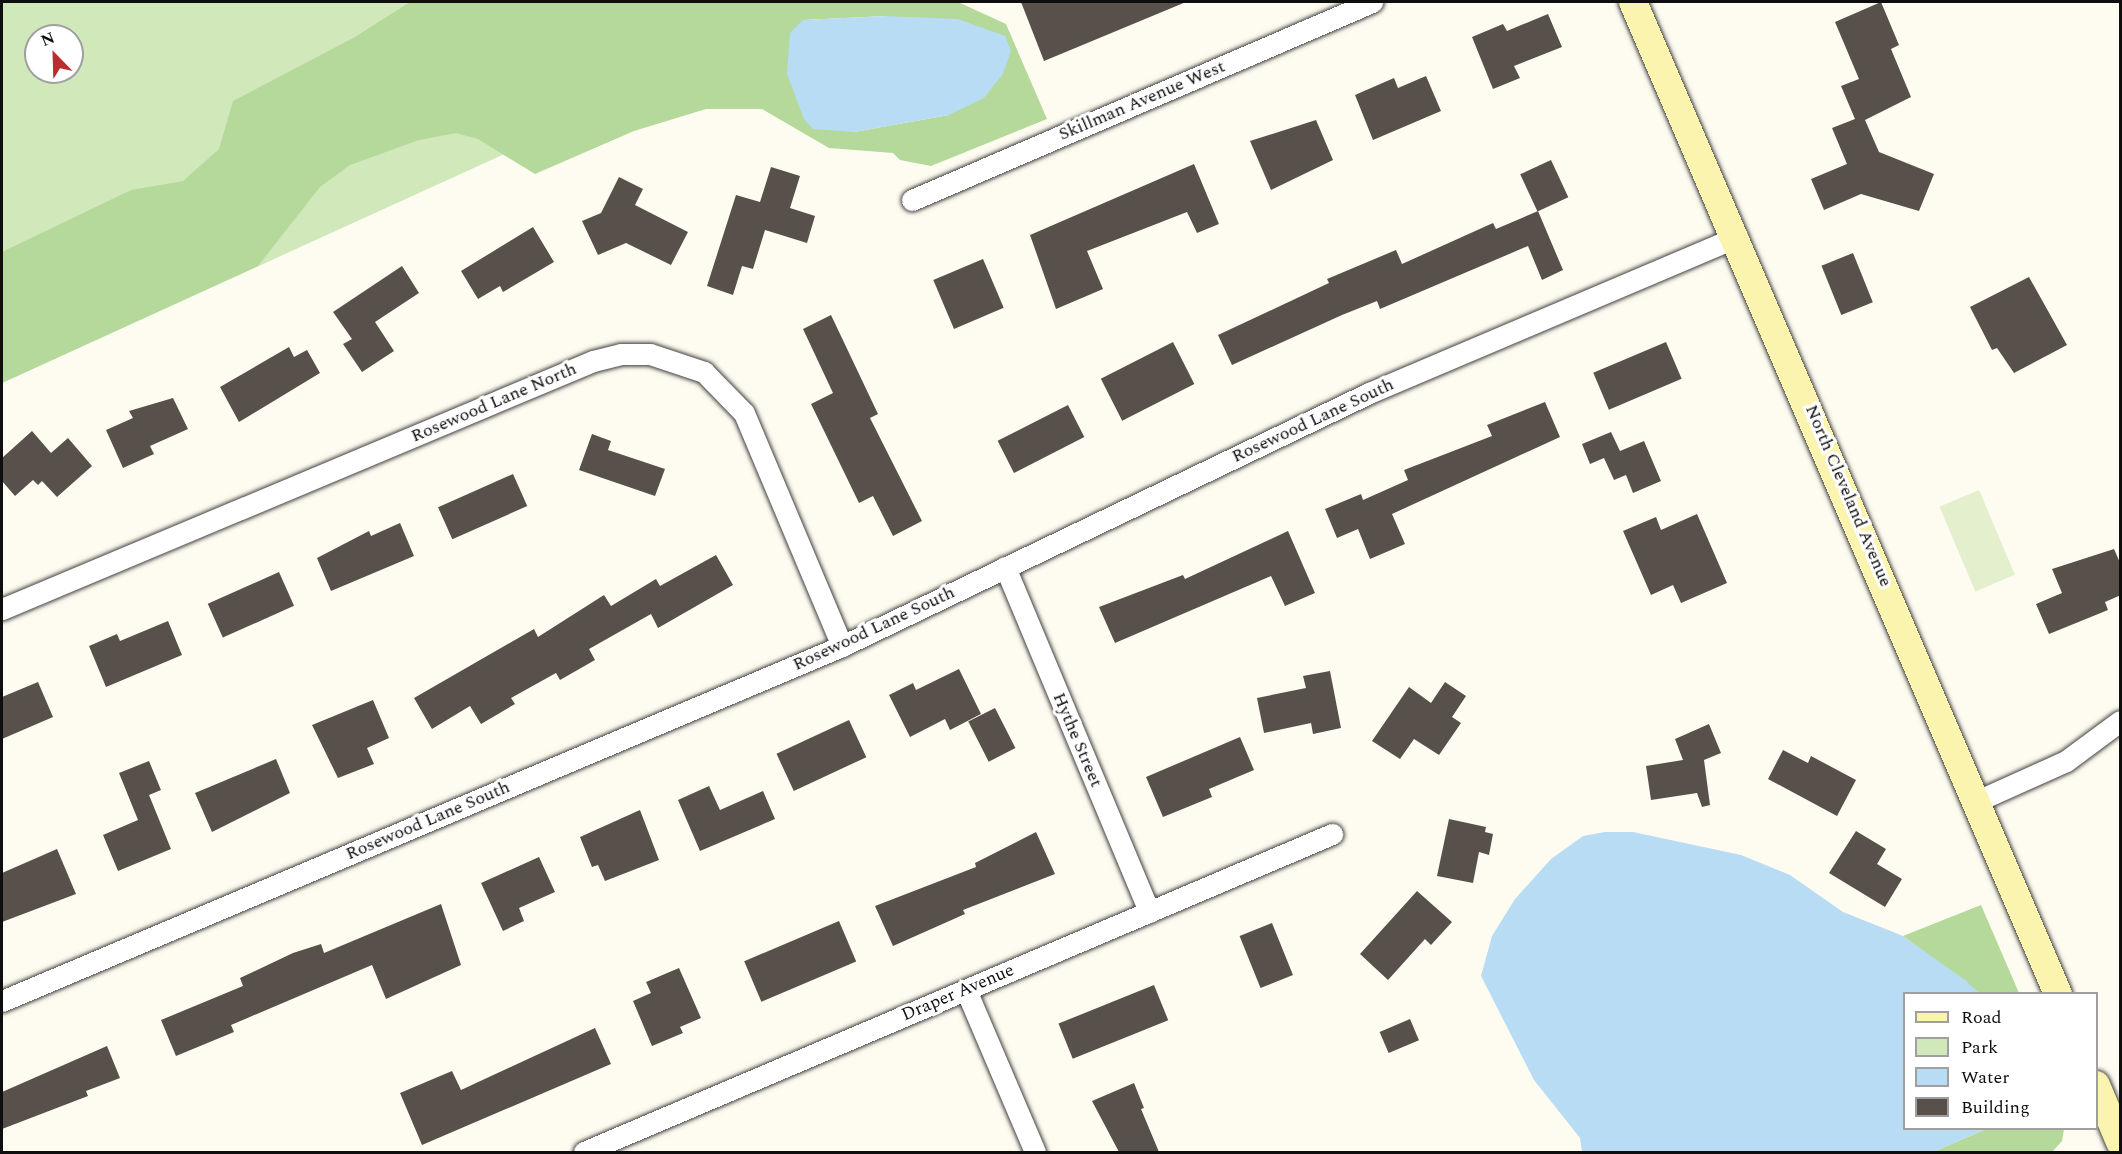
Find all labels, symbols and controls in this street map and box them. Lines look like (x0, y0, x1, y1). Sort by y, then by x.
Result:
north arrow (24, 24, 84, 84)
text: N (37, 26, 58, 53)
street label: Skillman Avenue West (1056, 56, 1228, 146)
street label: Rosewood Lane North (408, 358, 580, 448)
street label: Rosewood Lane South (1229, 374, 1397, 468)
street label: North Cleveland Avenue (1800, 402, 1896, 590)
street label: Rosewood Lane South (790, 582, 958, 676)
street label: Hythe Street (1047, 690, 1107, 790)
street label: Rosewood Lane South (343, 777, 513, 865)
street label: Draper Avenue (898, 960, 1018, 1026)
legend (1903, 992, 2098, 1130)
text: Road (1961, 1004, 2002, 1031)
text: Park (1961, 1034, 1998, 1061)
text: Water (1961, 1064, 2009, 1091)
text: Building (1961, 1094, 2030, 1121)

